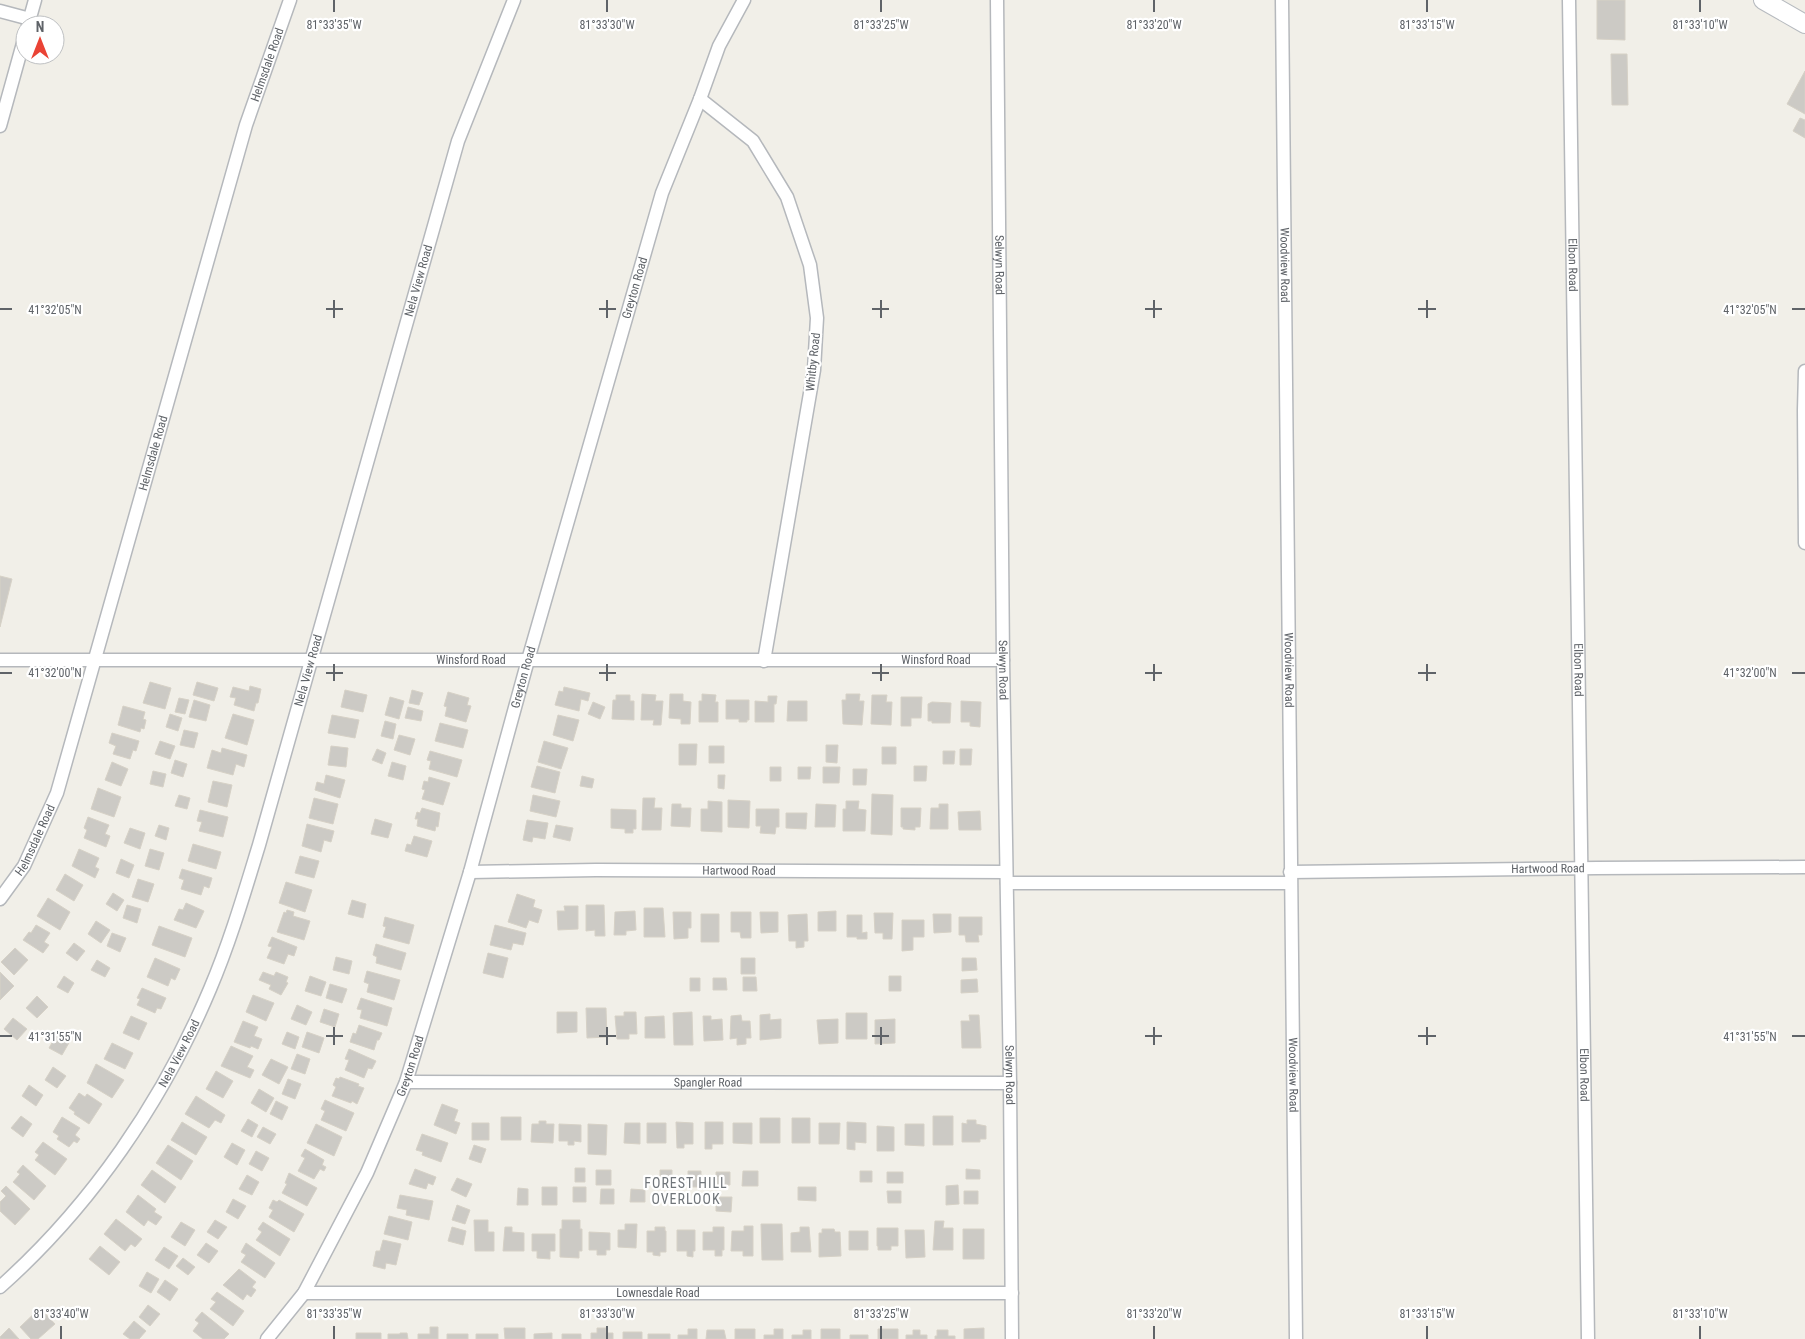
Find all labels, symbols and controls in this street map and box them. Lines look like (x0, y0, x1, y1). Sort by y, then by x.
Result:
north arrow (15, 15, 65, 65)
text: 81°33'35"W (306, 18, 362, 32)
text: 81°33'30"W (579, 18, 635, 32)
text: 81°33'25"W (853, 18, 909, 32)
text: 81°33'20"W (1126, 18, 1182, 32)
text: 81°33'15"W (1399, 18, 1455, 32)
text: 81°33'10"W (1672, 18, 1728, 32)
text: N (36, 19, 44, 35)
street label: Helmsdale Road (248, 26, 287, 104)
street label: Woodview Road (1277, 227, 1292, 303)
street label: Selwyn Road (992, 235, 1007, 295)
street label: Elbon Road (1565, 238, 1580, 292)
street label: Nela View Road (402, 243, 435, 318)
street label: Greyton Road (619, 255, 650, 320)
text: 41°32'05"N (28, 303, 82, 317)
text: 41°32'05"N (1723, 303, 1777, 317)
street label: Whitby Road (803, 332, 823, 392)
street label: Helmsdale Road (136, 414, 170, 492)
street label: Woodview Road (1282, 632, 1296, 708)
street label: Nela View Road (291, 633, 325, 708)
street label: Selwyn Road (996, 640, 1011, 700)
street label: Elbon Road (1571, 643, 1586, 697)
street label: Greyton Road (508, 645, 539, 710)
street label: Winsford Road (436, 653, 506, 667)
street label: Winsford Road (901, 653, 971, 667)
text: 41°32'00"N (28, 666, 82, 680)
text: 41°32'00"N (1723, 666, 1777, 680)
street label: Helmsdale Road (12, 802, 58, 879)
street label: Hartwood Road (1511, 861, 1585, 876)
street label: Hartwood Road (702, 864, 776, 878)
street label: Nela View Road (156, 1017, 202, 1090)
text: 41°31'55"N (28, 1030, 82, 1044)
text: 41°31'55"N (1723, 1030, 1777, 1044)
street label: Greyton Road (394, 1034, 427, 1099)
street label: Woodview Road (1286, 1037, 1301, 1113)
street label: Selwyn Road (1002, 1045, 1017, 1105)
street label: Elbon Road (1577, 1048, 1592, 1102)
street label: Spangler Road (674, 1075, 742, 1090)
district label: FOREST HILL OVERLOOK (644, 1175, 728, 1207)
street label: Lownesdale Road (616, 1286, 700, 1300)
text: 81°33'40"W (33, 1307, 89, 1321)
text: 81°33'35"W (306, 1307, 362, 1321)
text: 81°33'30"W (579, 1307, 635, 1321)
text: 81°33'25"W (853, 1307, 909, 1321)
text: 81°33'20"W (1126, 1307, 1182, 1321)
text: 81°33'15"W (1399, 1307, 1455, 1321)
text: 81°33'10"W (1672, 1307, 1728, 1321)

